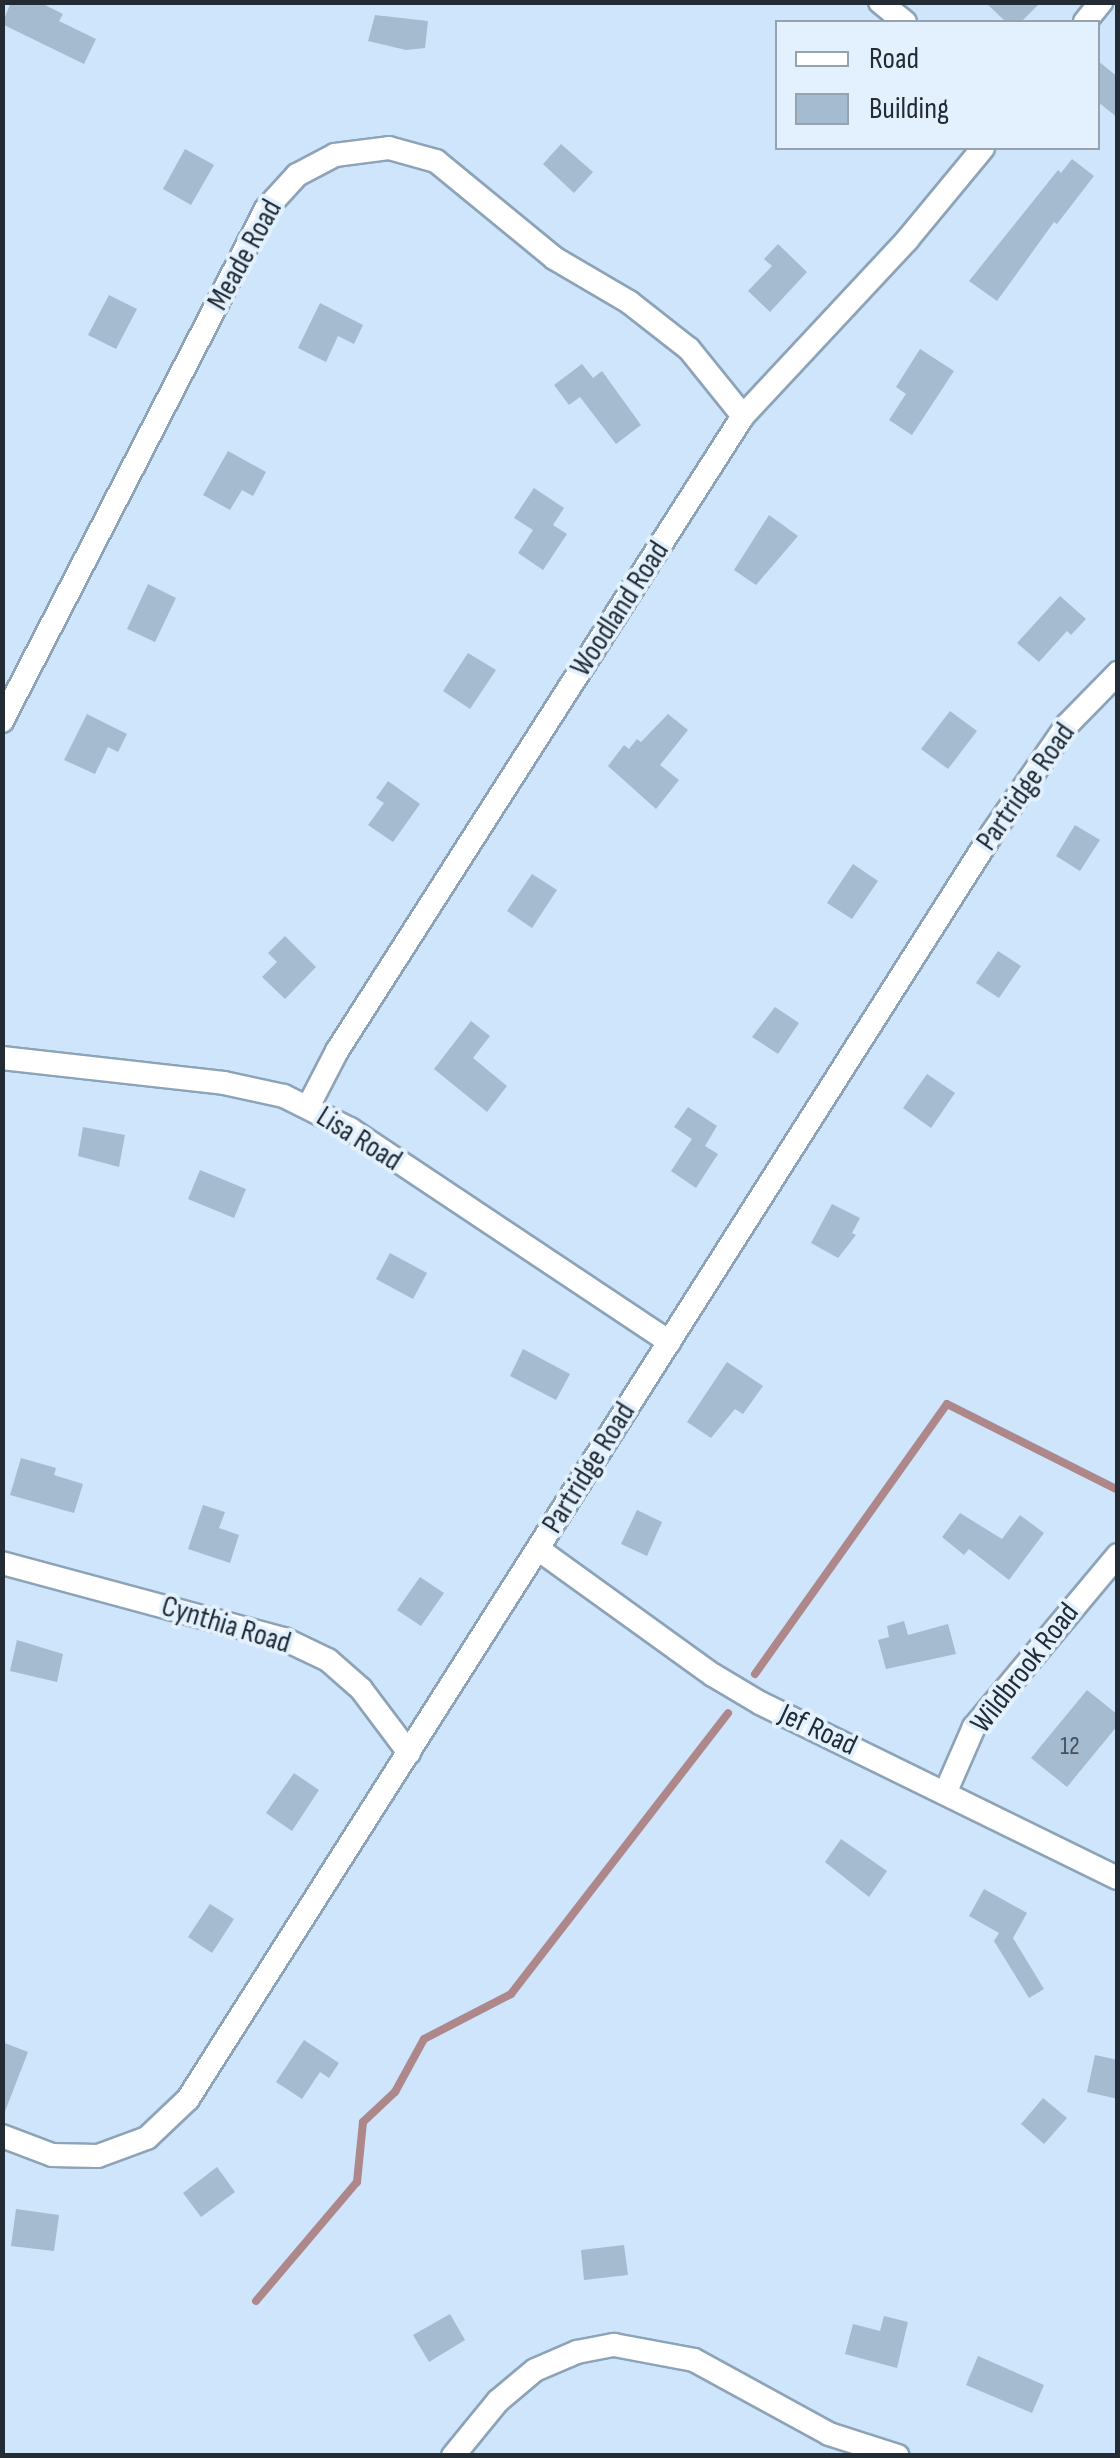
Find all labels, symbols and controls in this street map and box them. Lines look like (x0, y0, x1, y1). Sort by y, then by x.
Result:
legend (775, 20, 1100, 150)
text: Road (869, 41, 919, 77)
text: Building (869, 91, 949, 127)
street label: Meade Road (200, 193, 290, 317)
street label: Woodland Road (563, 535, 677, 683)
street label: Partridge Road (969, 716, 1083, 858)
street label: Lisa Road (310, 1099, 408, 1179)
street label: Partridge Road (535, 1396, 643, 1540)
street label: Cynthia Road (157, 1588, 295, 1662)
street label: Wildbrook Road (963, 1596, 1087, 1740)
street label: Jef Road (773, 1696, 863, 1764)
house number: 12 (1060, 1732, 1080, 1762)

